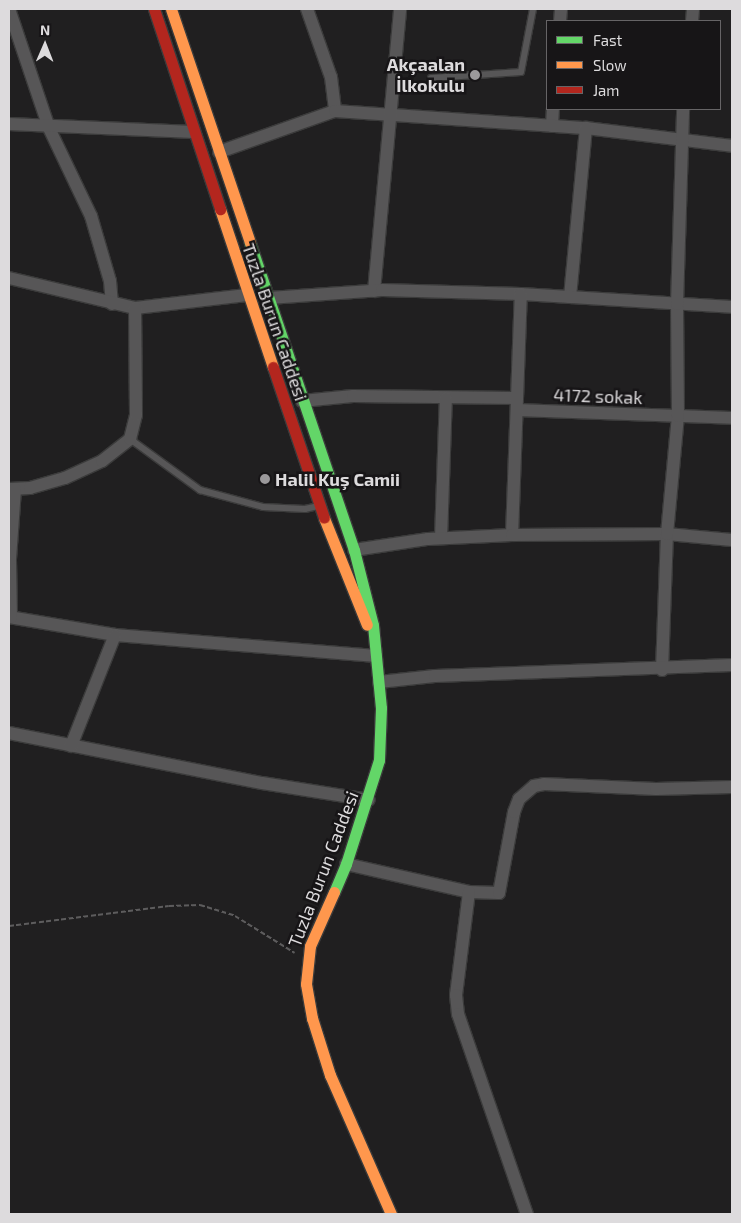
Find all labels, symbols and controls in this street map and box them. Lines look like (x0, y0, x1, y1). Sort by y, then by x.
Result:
north arrow (20, 20, 70, 70)
legend (546, 20, 721, 110)
text: N (40, 21, 50, 38)
text: Fast (593, 31, 622, 49)
place label: Akçaalan İlkokulu (387, 54, 465, 96)
text: Slow (593, 56, 627, 74)
marker: Akçaalan İlkokulu (469, 69, 481, 81)
text: Jam (593, 81, 619, 99)
street label: Tuzla Burun Caddesi (238, 241, 312, 403)
street label: 4172 sokak (553, 384, 643, 408)
place label: Halil Kuş Camii (275, 468, 400, 490)
marker: Halil Kuş Camii (259, 473, 271, 485)
street label: Tuzla Burun Caddesi (283, 788, 363, 950)

